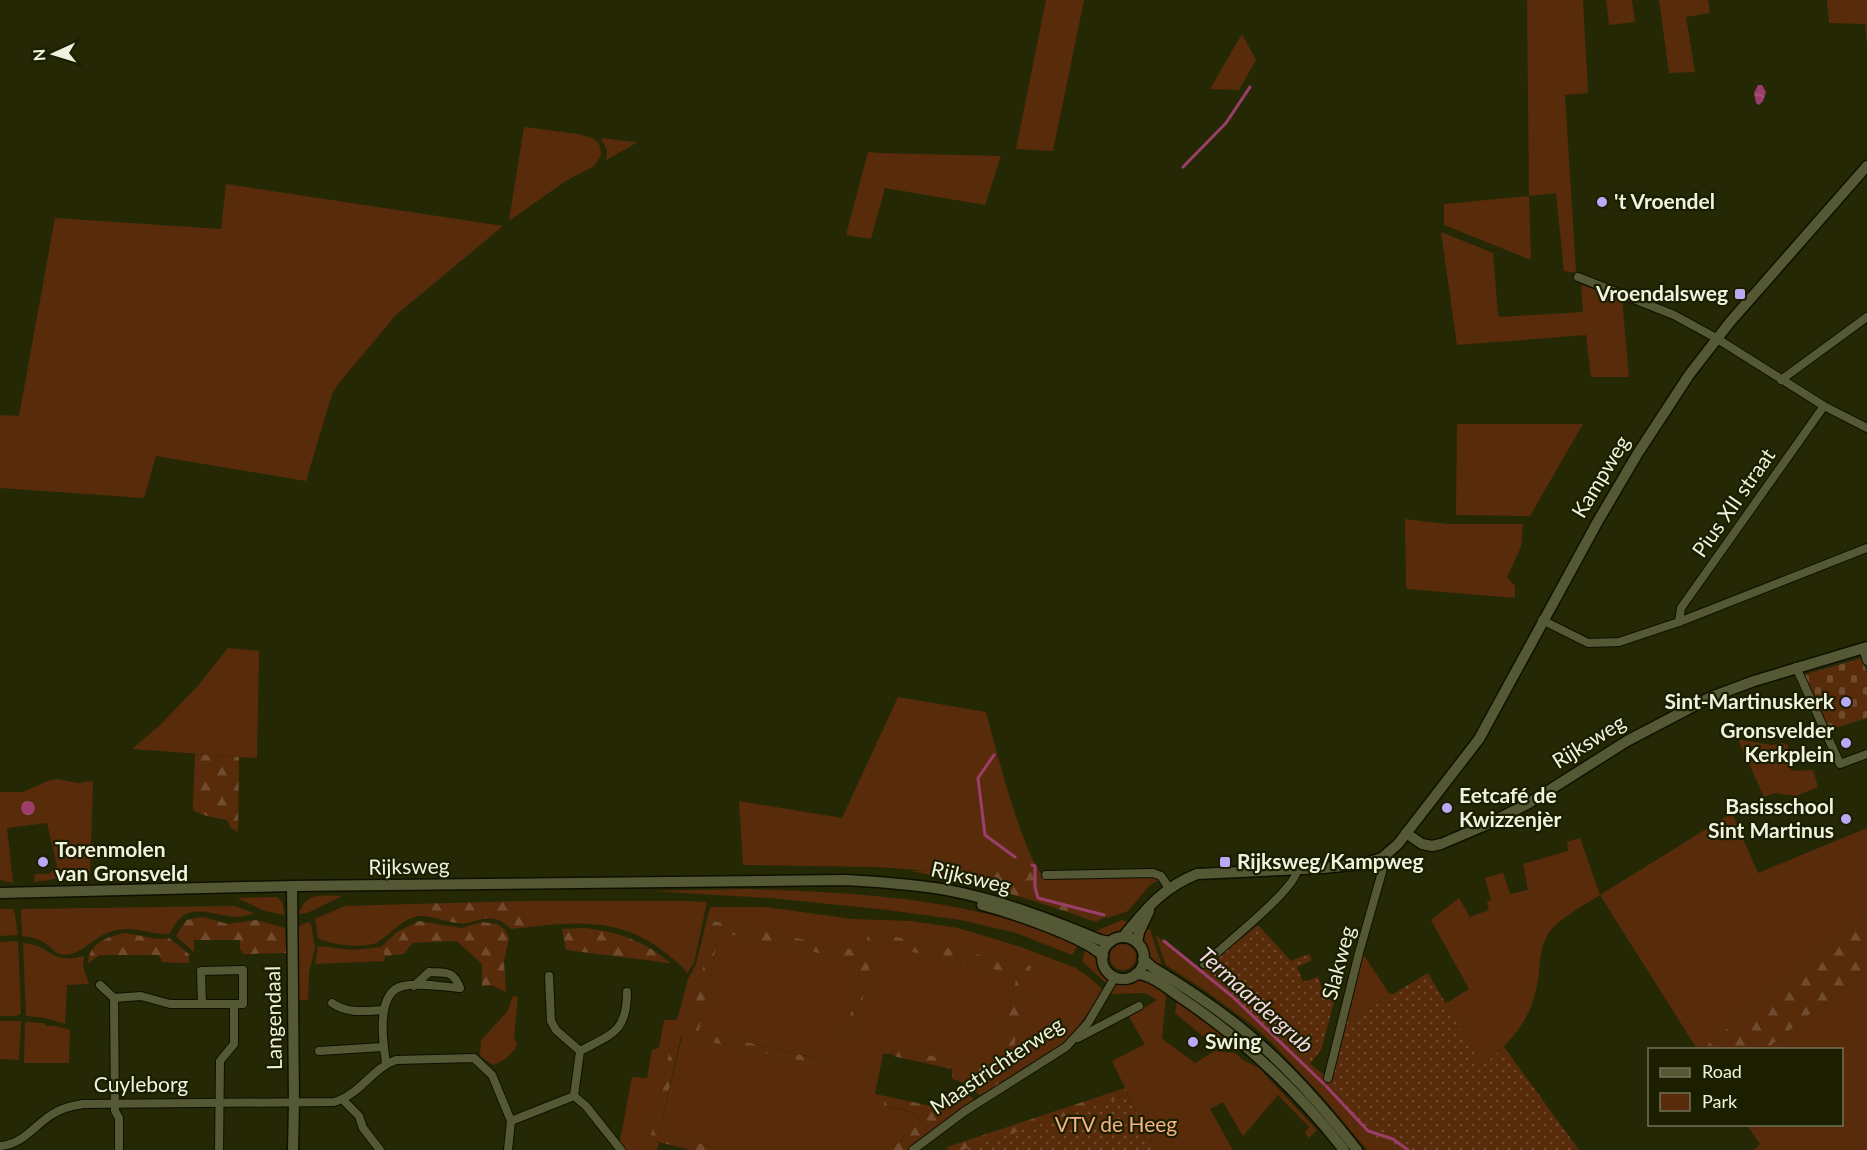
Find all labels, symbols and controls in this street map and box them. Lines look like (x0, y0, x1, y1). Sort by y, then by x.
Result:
north arrow (24, 24, 84, 84)
text: N (29, 48, 48, 62)
place label: 't Vroendel (1614, 188, 1715, 213)
marker: 't Vroendel (1595, 195, 1609, 209)
place label: Vroendalsweg (1595, 280, 1728, 305)
marker: Vroendalsweg (1733, 287, 1747, 301)
street label: Kampweg (1565, 430, 1634, 522)
street label: Pius XII straat (1686, 443, 1780, 561)
place label: Sint-Martinuskerk (1664, 688, 1835, 713)
marker: Sint-Martinuskerk (1839, 695, 1853, 709)
street label: Rijksweg (1547, 709, 1629, 773)
place label: Gronsvelder Kerkplein (1720, 717, 1834, 766)
marker: Gronsvelder Kerkplein (1839, 736, 1853, 750)
place label: Eetcafé de Kwizzenjèr (1459, 782, 1561, 831)
place label: Basisschool Sint Martinus (1708, 793, 1834, 842)
marker: Eetcafé de Kwizzenjèr (1440, 801, 1454, 815)
marker: Basisschool Sint Martinus (1839, 812, 1853, 826)
place label: Torenmolen van Gronsveld (55, 836, 188, 885)
place label: Rijksweg/Kampweg (1237, 848, 1424, 873)
street label: Rijksweg (368, 852, 450, 879)
marker: Torenmolen van Gronsveld (36, 855, 50, 869)
street label: Rijksweg (929, 855, 1014, 898)
marker: Rijksweg/Kampweg (1218, 855, 1232, 869)
street label: Slakweg (1316, 923, 1359, 1002)
water label: Termaardergrub (1193, 941, 1319, 1058)
street label: Langendaal (259, 966, 286, 1070)
street label: Maastrichterweg (925, 1011, 1068, 1119)
place label: Swing (1205, 1028, 1261, 1053)
marker: Swing (1186, 1035, 1200, 1049)
legend (1648, 1048, 1843, 1126)
text: Road (1702, 1060, 1742, 1082)
street label: Cuyleborg (94, 1071, 188, 1096)
text: Park (1702, 1090, 1738, 1112)
park label: VTV de Heeg (1055, 1111, 1177, 1136)

